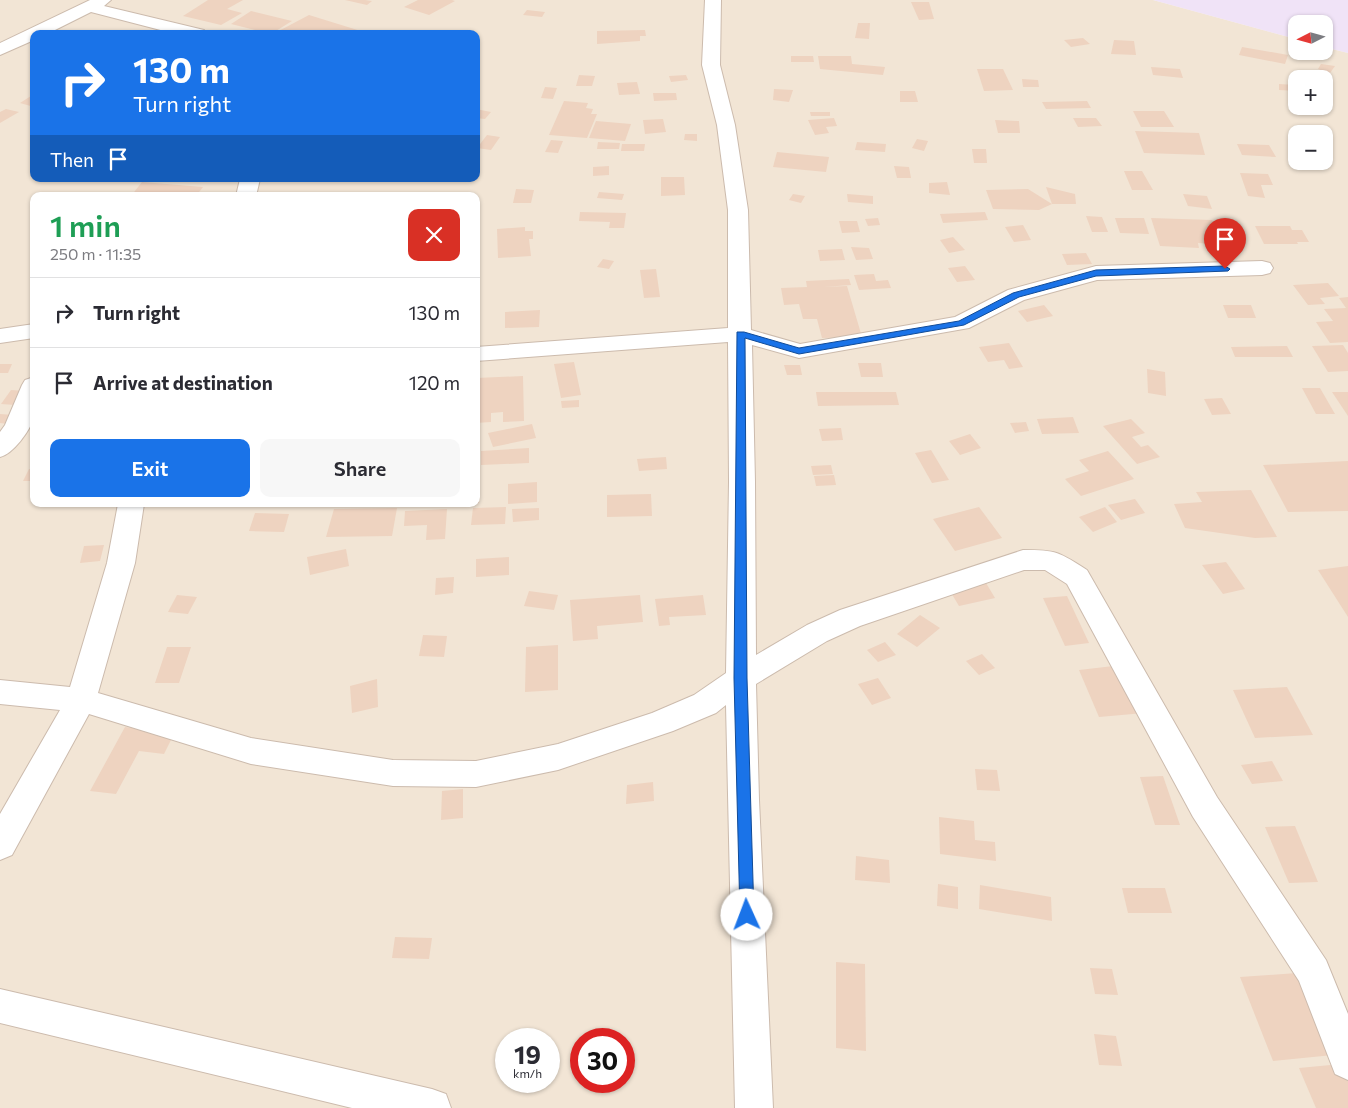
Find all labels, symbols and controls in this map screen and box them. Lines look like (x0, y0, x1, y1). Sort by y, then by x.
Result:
north arrow (1288, 15, 1332, 60)
map controls (1288, 15, 1333, 170)
text: 130 m (133, 47, 230, 90)
icon: right (50, 50, 115, 115)
button: + (1288, 70, 1333, 115)
text: Turn right (133, 90, 231, 117)
button: − (1288, 125, 1333, 170)
icon: arrive (104, 145, 132, 173)
text: Then (50, 148, 94, 171)
text: 1 min (50, 206, 121, 243)
button: close (408, 209, 460, 261)
pin (1204, 218, 1246, 269)
icon: arrive (1211, 225, 1239, 253)
text: 250 m · 11:35 (50, 244, 141, 263)
icon: right (50, 299, 78, 327)
text: Turn right (93, 301, 180, 324)
text: 130 m (408, 301, 460, 324)
icon: arrive (50, 369, 78, 397)
text: Arrive at destination (93, 371, 273, 394)
text: 120 m (409, 371, 460, 394)
button: Exit (50, 439, 250, 497)
button: Share (260, 439, 460, 497)
position arrow (720, 888, 772, 940)
speed limit sign: 30 (570, 1028, 635, 1093)
text: 19 (514, 1039, 541, 1069)
text: km/h (513, 1066, 542, 1080)

